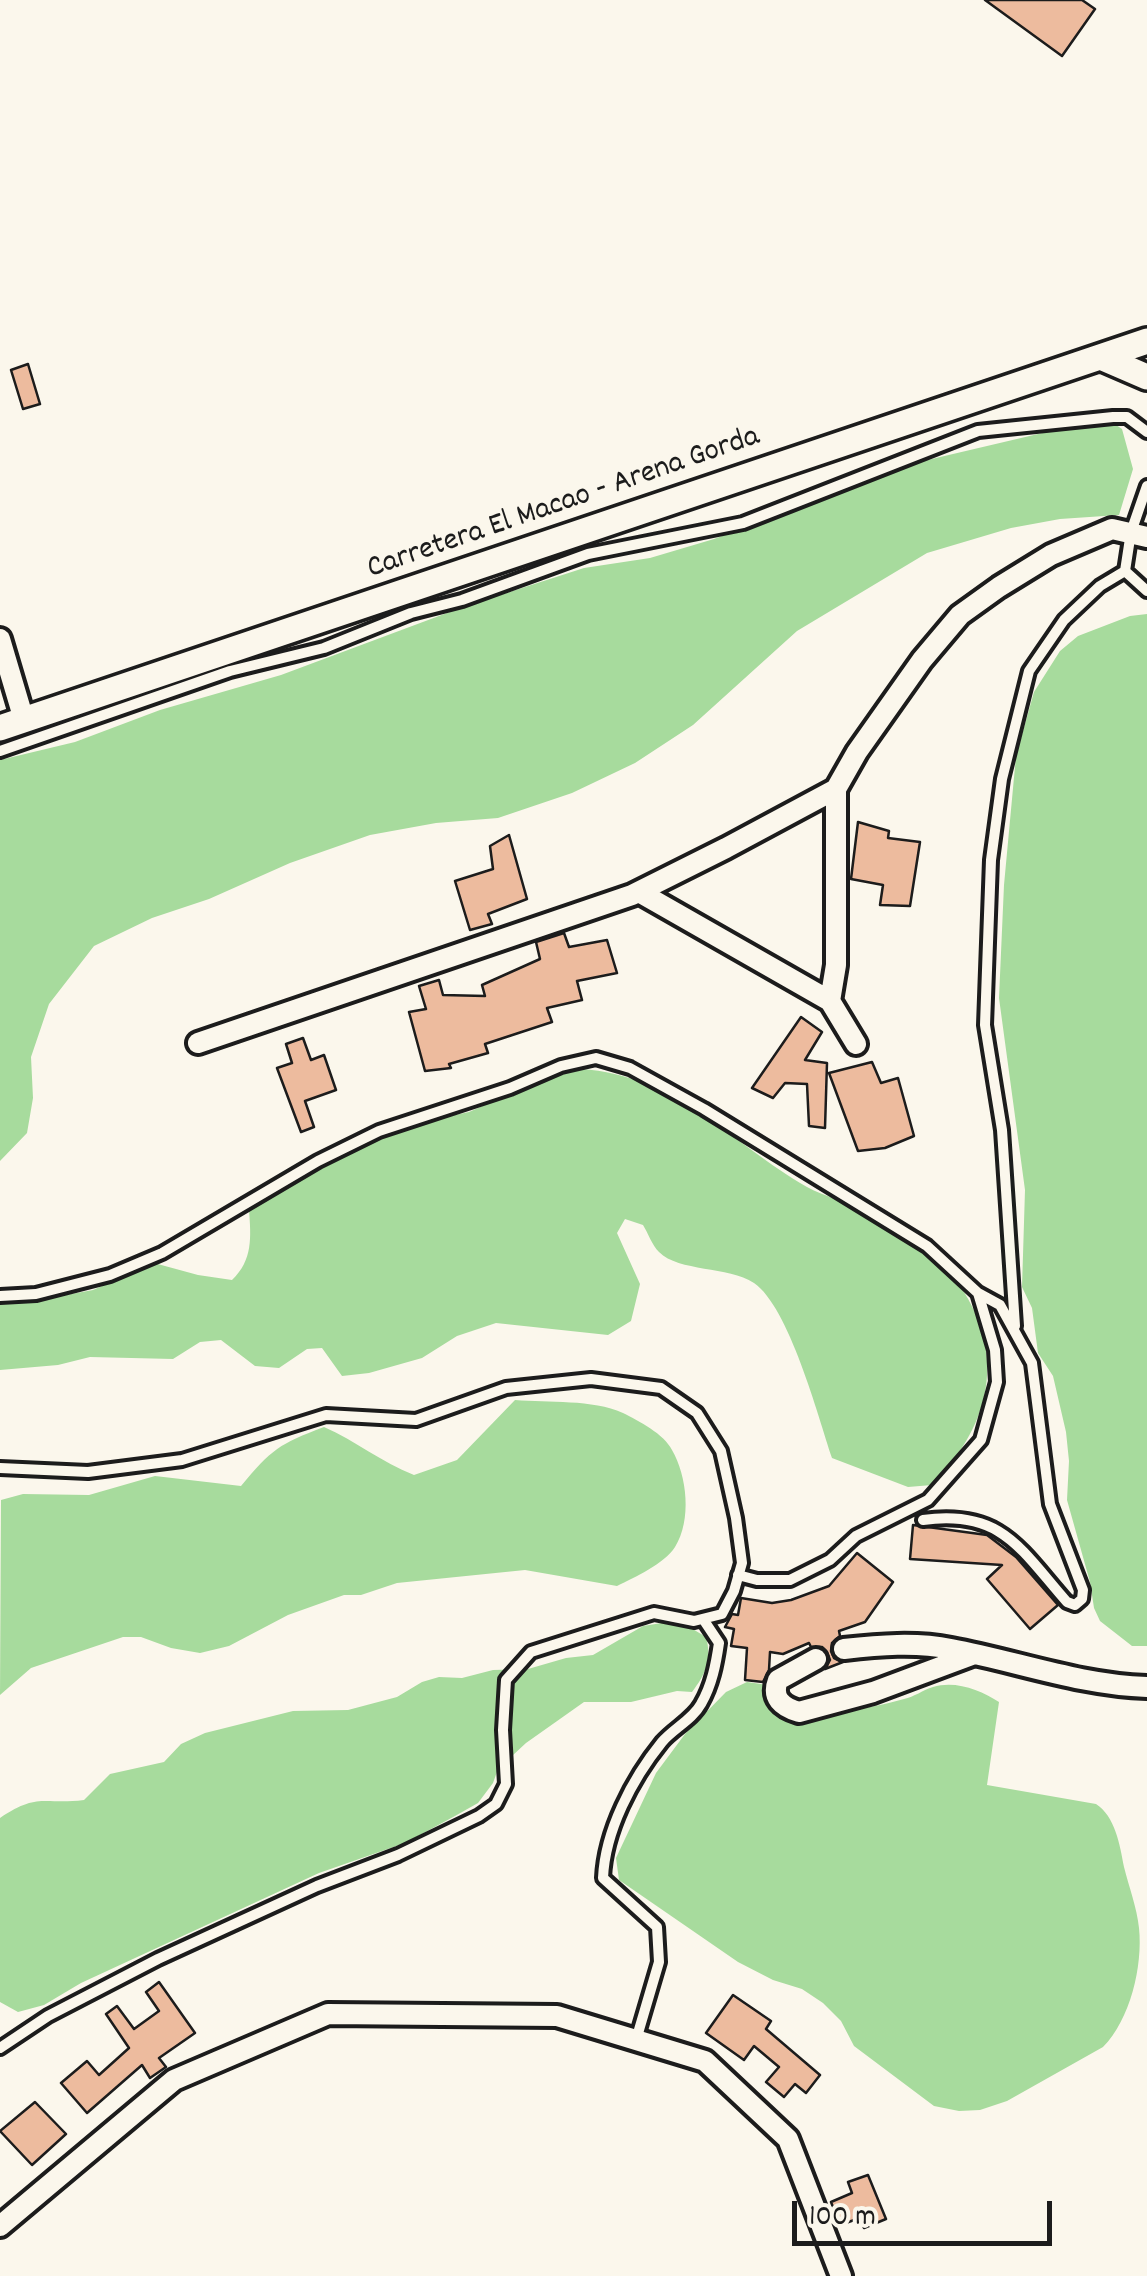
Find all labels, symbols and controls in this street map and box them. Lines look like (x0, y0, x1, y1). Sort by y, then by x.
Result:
street label: Carretera El Macao - Arena Gorda (363, 420, 765, 590)
scale bar (797, 2181, 1057, 2243)
text: 100 m (809, 2197, 876, 2240)

